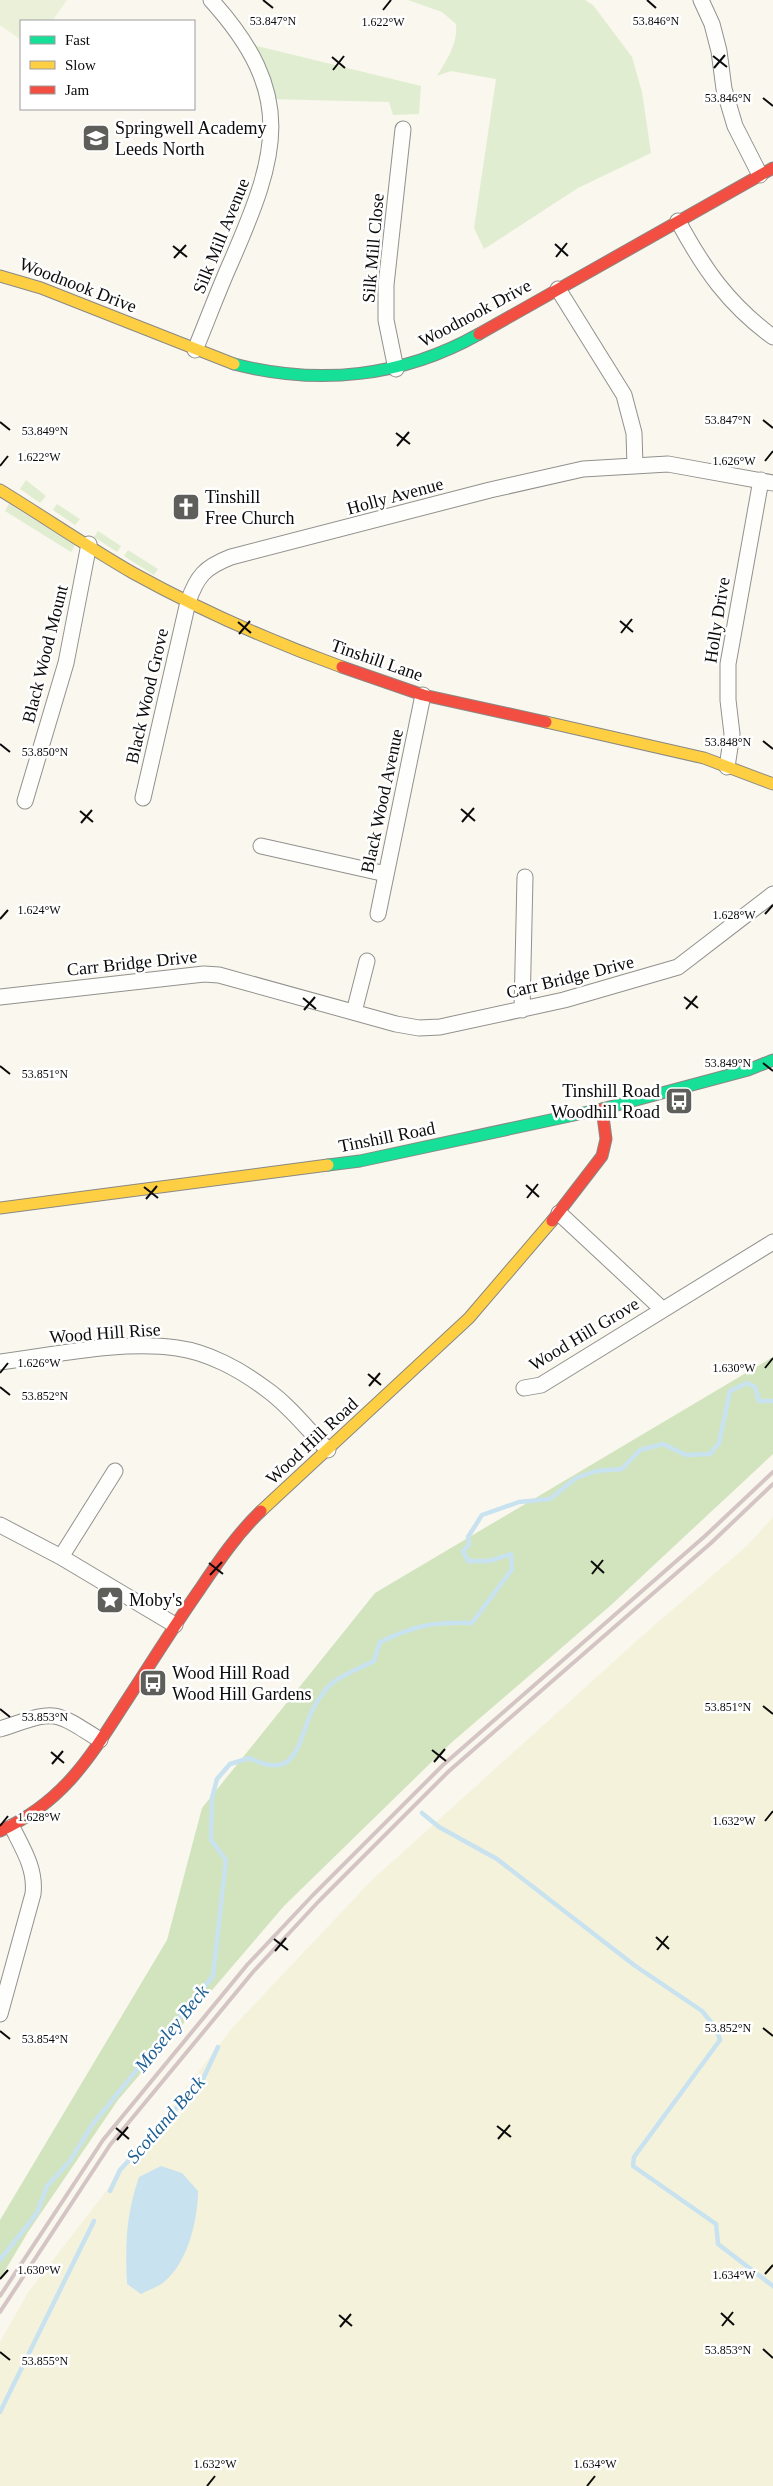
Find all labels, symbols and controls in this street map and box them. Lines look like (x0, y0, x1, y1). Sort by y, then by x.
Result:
text: 53.847°N (250, 14, 297, 28)
text: 53.846°N (633, 14, 680, 28)
text: 1.622°W (361, 15, 405, 29)
legend (20, 20, 195, 110)
text: Fast (65, 32, 91, 48)
text: Slow (65, 57, 96, 73)
text: Jam (65, 82, 89, 98)
text: 53.846°N (705, 91, 752, 105)
place label: Springwell Academy Leeds North (115, 118, 266, 159)
school or university icon: Springwell Academy Leeds North (81, 123, 111, 153)
street label: Silk Mill Avenue (189, 175, 253, 297)
street label: Silk Mill Close (358, 192, 388, 304)
street label: Woodnook Drive (17, 253, 139, 317)
street label: Woodnook Drive (416, 275, 534, 351)
text: 53.847°N (705, 413, 752, 427)
text: 53.849°N (22, 424, 69, 438)
text: 1.622°W (17, 450, 61, 464)
text: 1.626°W (712, 454, 756, 468)
street label: Holly Avenue (345, 474, 445, 518)
place label: Tinshill Free Church (205, 487, 294, 528)
church icon: Tinshill Free Church (171, 492, 201, 522)
street label: Holly Drive (700, 576, 734, 664)
street label: Black Wood Mount (18, 583, 72, 725)
street label: Black Wood Grove (122, 626, 172, 766)
street label: Tinshill Lane (328, 635, 426, 685)
street label: Black Wood Avenue (357, 727, 407, 875)
text: 53.848°N (705, 735, 752, 749)
text: 53.850°N (22, 745, 69, 759)
text: 1.624°W (17, 903, 61, 917)
text: 1.628°W (712, 908, 756, 922)
street label: Carr Bridge Drive (66, 946, 198, 980)
street label: Carr Bridge Drive (504, 951, 636, 1003)
text: 53.849°N (705, 1056, 752, 1070)
text: 53.851°N (22, 1067, 69, 1081)
place label: Tinshill Road Woodhill Road (551, 1081, 660, 1122)
bus stop icon: Tinshill Road Woodhill Road (664, 1086, 694, 1116)
street label: Tinshill Road (337, 1118, 437, 1156)
street label: Wood Hill Grove (525, 1293, 643, 1375)
street label: Wood Hill Rise (49, 1319, 161, 1347)
text: 1.626°W (17, 1356, 61, 1370)
text: 1.630°W (712, 1361, 756, 1375)
text: 53.852°N (22, 1389, 69, 1403)
street label: Wood Hill Road (262, 1394, 362, 1488)
place icon: Moby's (95, 1585, 125, 1615)
place label: Moby's (129, 1590, 182, 1610)
place label: Wood Hill Road Wood Hill Gardens (172, 1663, 312, 1704)
bus stop icon: Wood Hill Road Wood Hill Gardens (138, 1668, 168, 1698)
text: 53.851°N (705, 1700, 752, 1714)
text: 53.853°N (22, 1710, 69, 1724)
text: 1.628°W (17, 1810, 61, 1824)
text: 1.632°W (712, 1814, 756, 1828)
water label: Moseley Beck (130, 1980, 213, 2076)
text: 53.852°N (705, 2021, 752, 2035)
text: 53.854°N (22, 2032, 69, 2046)
water label: Scotland Beck (122, 2071, 209, 2167)
text: 1.630°W (17, 2263, 61, 2277)
text: 1.634°W (712, 2268, 756, 2282)
text: 53.853°N (705, 2343, 752, 2357)
text: 53.855°N (22, 2354, 69, 2368)
text: 1.632°W (193, 2457, 237, 2471)
text: 1.634°W (573, 2457, 617, 2471)

